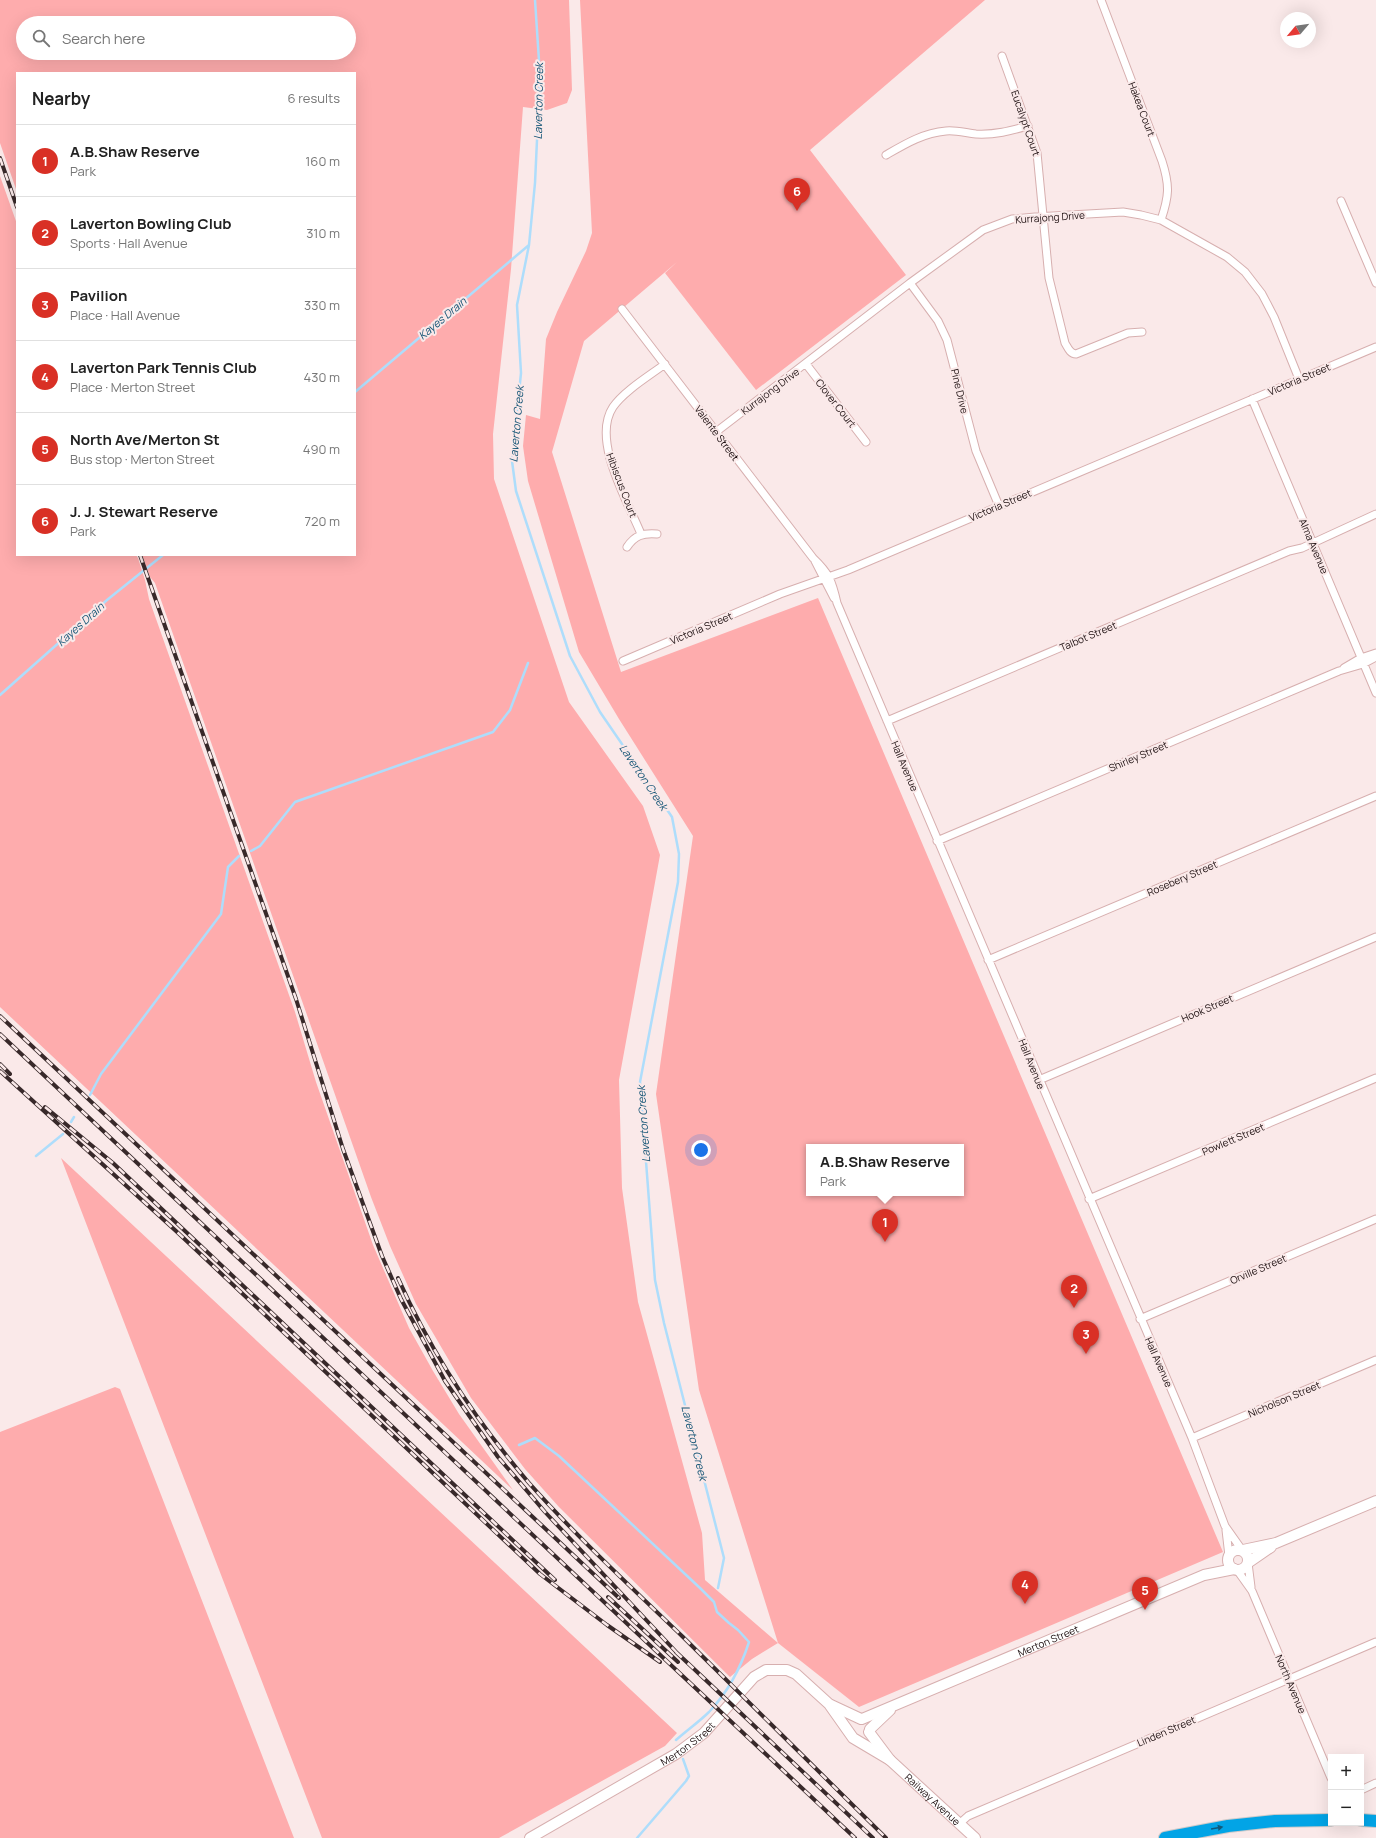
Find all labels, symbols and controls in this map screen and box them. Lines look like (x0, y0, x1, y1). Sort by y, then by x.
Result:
north arrow (1280, 12, 1316, 48)
search box (16, 16, 356, 60)
icon: search (30, 27, 52, 49)
text: Search here (62, 28, 145, 49)
water label: Laverton Creek (530, 61, 546, 140)
street label: Hakea Court (1125, 80, 1159, 138)
text: Nearby (32, 87, 90, 110)
street label: Eucalypt Court (1008, 88, 1044, 158)
text: 6 results (288, 89, 340, 107)
text: A.B.Shaw Reserve (70, 141, 200, 162)
text: 1 (42, 152, 48, 170)
text: 160 m (305, 152, 340, 170)
text: Park (70, 162, 96, 180)
pin: 6 (784, 178, 810, 211)
street label: Kurrajong Drive (1015, 208, 1085, 226)
text: Laverton Bowling Club (70, 213, 232, 234)
text: 2 (41, 224, 49, 242)
text: 310 m (306, 224, 340, 242)
text: Sports · Hall Avenue (70, 234, 188, 252)
text: Pavilion (70, 285, 127, 306)
water label: Kayes Drain (415, 293, 470, 343)
text: 3 (41, 296, 49, 314)
text: 330 m (304, 296, 340, 314)
text: Place · Hall Avenue (70, 306, 180, 324)
text: Laverton Park Tennis Club (70, 357, 257, 378)
street label: Victoria Street (1266, 360, 1332, 398)
street label: Kurrajong Drive (738, 364, 802, 418)
street label: Pine Drive (948, 367, 972, 415)
text: 4 (41, 368, 49, 386)
text: 430 m (304, 368, 340, 386)
street label: Clover Court (813, 376, 859, 430)
text: Place · Merton Street (70, 378, 195, 396)
water label: Laverton Creek (505, 384, 527, 463)
street label: Valente Street (692, 402, 742, 464)
text: North Ave/Merton St (70, 429, 220, 450)
text: 5 (41, 440, 49, 458)
text: 490 m (303, 440, 340, 458)
text: Bus stop · Merton Street (70, 450, 215, 468)
street label: Hibiscus Court (603, 451, 641, 519)
street label: Victoria Street (967, 486, 1033, 524)
text: J. J. Stewart Reserve (70, 501, 218, 522)
text: 6 (41, 512, 49, 530)
text: 720 m (305, 512, 340, 530)
street label: Alma Avenue (1296, 516, 1332, 576)
text: Park (70, 522, 96, 540)
water label: Kayes Drain (53, 598, 107, 649)
street label: Victoria Street (668, 609, 734, 647)
street label: Talbot Street (1057, 618, 1119, 654)
street label: Shirley Street (1106, 737, 1170, 775)
street label: Hall Avenue (888, 739, 922, 793)
water label: Laverton Creek (616, 741, 673, 814)
street label: Rosebery Street (1145, 857, 1219, 899)
street label: Hook Street (1179, 991, 1235, 1025)
street label: Hall Avenue (1016, 1037, 1049, 1091)
water label: Laverton Creek (633, 1084, 653, 1163)
street label: Powlett Street (1200, 1120, 1266, 1158)
your location (691, 1140, 711, 1160)
popup (806, 1144, 964, 1196)
text: A.B.Shaw Reserve (820, 1151, 950, 1172)
text: Park (820, 1172, 846, 1190)
pin: 1 (872, 1209, 898, 1242)
street label: Orville Street (1228, 1251, 1288, 1287)
pin: 2 (1061, 1275, 1087, 1308)
pin: 3 (1073, 1321, 1099, 1354)
street label: Hall Avenue (1142, 1335, 1176, 1389)
street label: Nicholson Street (1246, 1377, 1322, 1421)
water label: Laverton Creek (678, 1404, 712, 1484)
pin: 4 (1012, 1571, 1038, 1604)
pin: 5 (1132, 1577, 1158, 1610)
street label: Merton Street (1015, 1622, 1081, 1660)
street label: North Avenue (1272, 1652, 1310, 1716)
street label: Linden Street (1135, 1712, 1197, 1750)
street label: Merton Street (658, 1719, 718, 1769)
map controls (1328, 1754, 1364, 1826)
button: + (1328, 1754, 1364, 1790)
street label: Railway Avenue (902, 1770, 964, 1828)
button: − (1328, 1790, 1364, 1826)
one-way arrow (1210, 1825, 1223, 1831)

